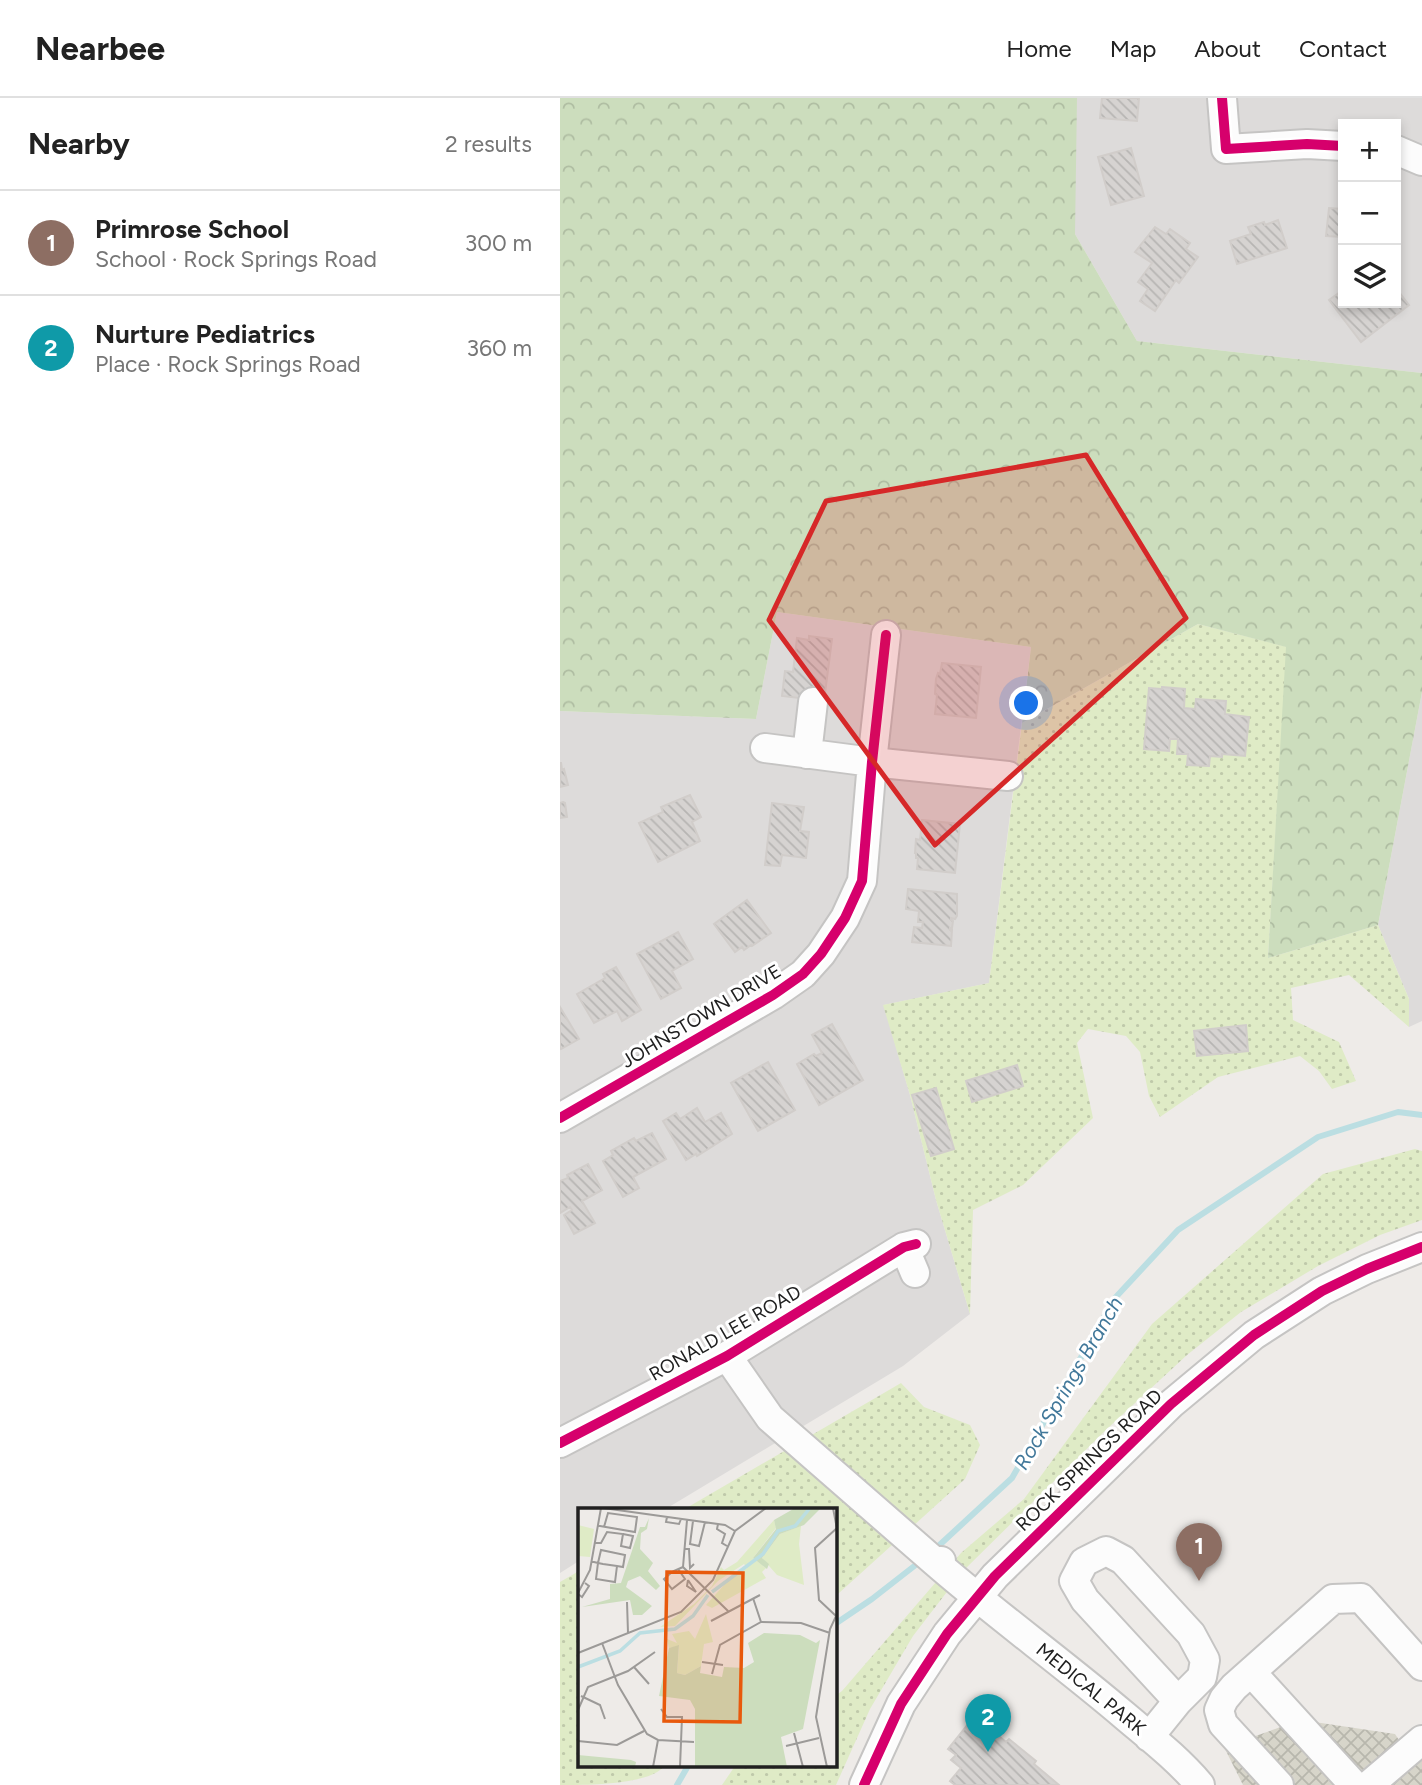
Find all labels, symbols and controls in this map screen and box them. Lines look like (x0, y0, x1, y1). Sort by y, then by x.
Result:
text: Nearbee (35, 29, 165, 68)
text: Home (1006, 34, 1072, 63)
text: Map (1110, 34, 1156, 63)
text: About (1194, 34, 1261, 63)
text: Contact (1299, 34, 1387, 63)
map controls (1338, 119, 1401, 308)
button: + (1338, 119, 1401, 182)
text: Nearby (28, 125, 130, 162)
text: 2 results (445, 130, 532, 158)
button: − (1338, 182, 1401, 245)
text: Primrose School (95, 213, 289, 245)
text: 1 (46, 229, 56, 257)
text: 300 m (465, 229, 532, 257)
text: School · Rock Springs Road (95, 245, 377, 273)
button: layers (1338, 245, 1401, 308)
text: Nurture Pediatrics (95, 318, 315, 350)
text: 2 (44, 334, 58, 362)
text: 360 m (466, 334, 532, 362)
text: Place · Rock Springs Road (95, 350, 361, 378)
your location (1009, 686, 1043, 720)
street label: JOHNSTOWN DRIVE (617, 959, 785, 1073)
street label: RONALD LEE ROAD (645, 1280, 805, 1386)
water label: Rock Springs Branch (1008, 1292, 1128, 1474)
street label: ROCK SPRINGS ROAD (1011, 1384, 1167, 1536)
inset map (578, 1508, 836, 1768)
pin: 1 (1176, 1523, 1222, 1581)
street label: MEDICAL PARK (1032, 1638, 1151, 1740)
pin: 2 (965, 1694, 1011, 1752)

